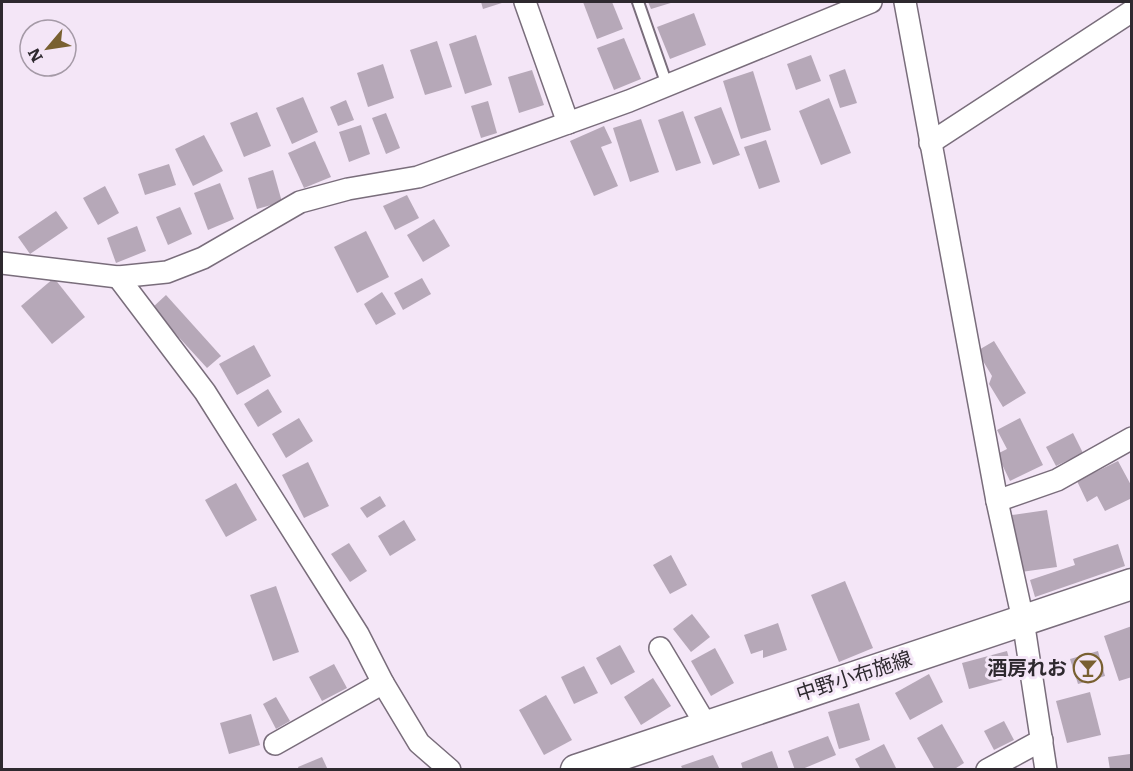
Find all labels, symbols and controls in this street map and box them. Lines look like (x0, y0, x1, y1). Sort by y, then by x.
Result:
north arrow (18, 18, 78, 78)
text: N (20, 44, 48, 67)
street label: 中野小布施線 (792, 641, 915, 707)
place label: 酒房れお (987, 651, 1067, 681)
bar icon: 酒房れお (1072, 652, 1104, 684)

